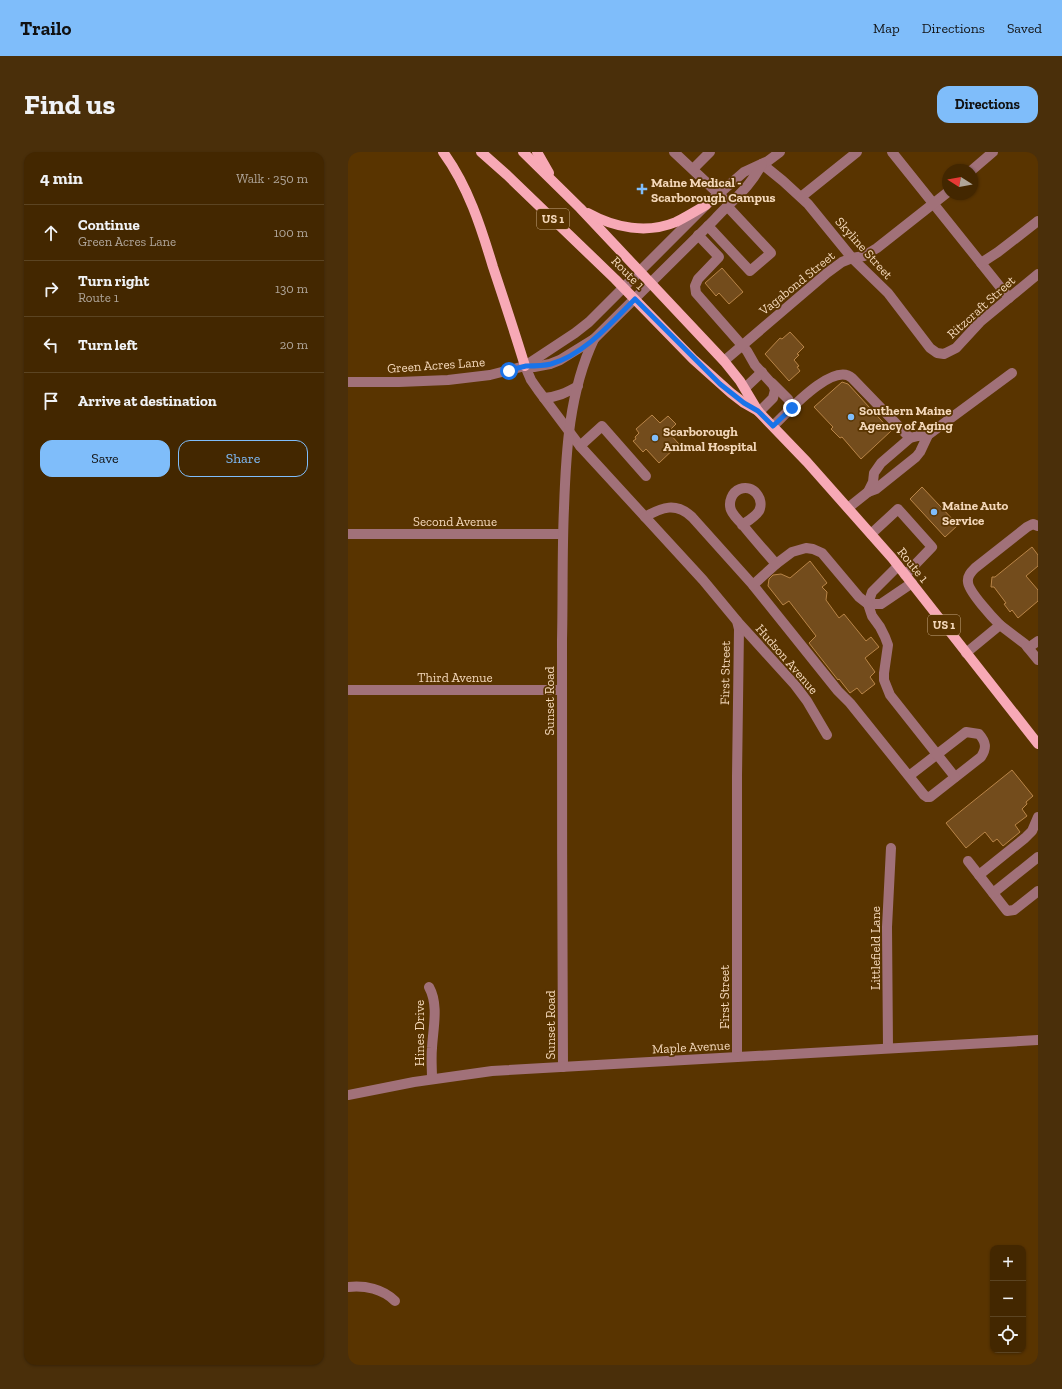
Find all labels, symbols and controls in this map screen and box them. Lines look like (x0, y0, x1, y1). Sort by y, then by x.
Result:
text: Trailo (20, 17, 71, 40)
text: Map (873, 20, 900, 37)
text: Directions (922, 20, 985, 37)
text: Saved (1007, 20, 1042, 37)
button: Directions (937, 86, 1038, 123)
text: Find us (24, 88, 115, 121)
north arrow (942, 164, 978, 200)
text: 4 min (40, 168, 83, 188)
text: Walk · 250 m (236, 171, 308, 186)
place label: Maine Medical - Scarborough Campus (651, 175, 776, 205)
marker: Maine Medical - Scarborough Campus (636, 183, 648, 195)
road number: US 1 (537, 209, 569, 229)
street label: Skyline Street (832, 214, 896, 282)
text: Continue (78, 216, 140, 234)
icon: ahead (40, 222, 62, 244)
text: 100 m (274, 225, 308, 240)
text: Green Acres Lane (78, 234, 176, 249)
street label: Vagabond Street (755, 248, 838, 319)
street label: Route 1 (608, 253, 648, 293)
text: Turn right (78, 272, 149, 290)
street label: Ritzcraft Street (944, 272, 1018, 341)
icon: right (40, 278, 62, 300)
text: 130 m (275, 281, 308, 296)
text: Route 1 (78, 290, 119, 305)
icon: left (40, 334, 62, 356)
text: Turn left (78, 336, 138, 354)
text: 20 m (280, 337, 308, 352)
street label: Green Acres Lane (387, 354, 485, 376)
route start (500, 362, 518, 380)
icon: arrive (40, 390, 62, 412)
text: Arrive at destination (78, 392, 217, 410)
route end (783, 399, 801, 417)
place label: Southern Maine Agency of Aging (859, 403, 954, 433)
marker: Southern Maine Agency of Aging (846, 412, 856, 422)
place label: Scarborough Animal Hospital (663, 424, 757, 454)
marker: Scarborough Animal Hospital (650, 433, 660, 443)
button: Save (40, 440, 170, 477)
button: Share (178, 440, 308, 477)
place label: Maine Auto Service (942, 498, 1009, 528)
marker: Maine Auto Service (929, 507, 939, 517)
street label: Second Avenue (413, 514, 497, 529)
street label: Route 1 (894, 544, 932, 586)
road number: US 1 (928, 615, 960, 635)
street label: Hudson Avenue (753, 621, 821, 697)
street label: First Street (717, 641, 733, 705)
street label: Sunset Road (542, 666, 557, 736)
street label: Third Avenue (417, 670, 493, 685)
street label: Littlefield Lane (868, 906, 883, 990)
street label: First Street (717, 965, 732, 1029)
street label: Sunset Road (543, 990, 558, 1060)
street label: Hines Drive (412, 1000, 427, 1066)
street label: Maple Avenue (652, 1037, 730, 1057)
map controls (990, 1245, 1026, 1353)
button: + (990, 1245, 1026, 1281)
button: − (990, 1281, 1026, 1317)
button: locate (990, 1317, 1026, 1353)

